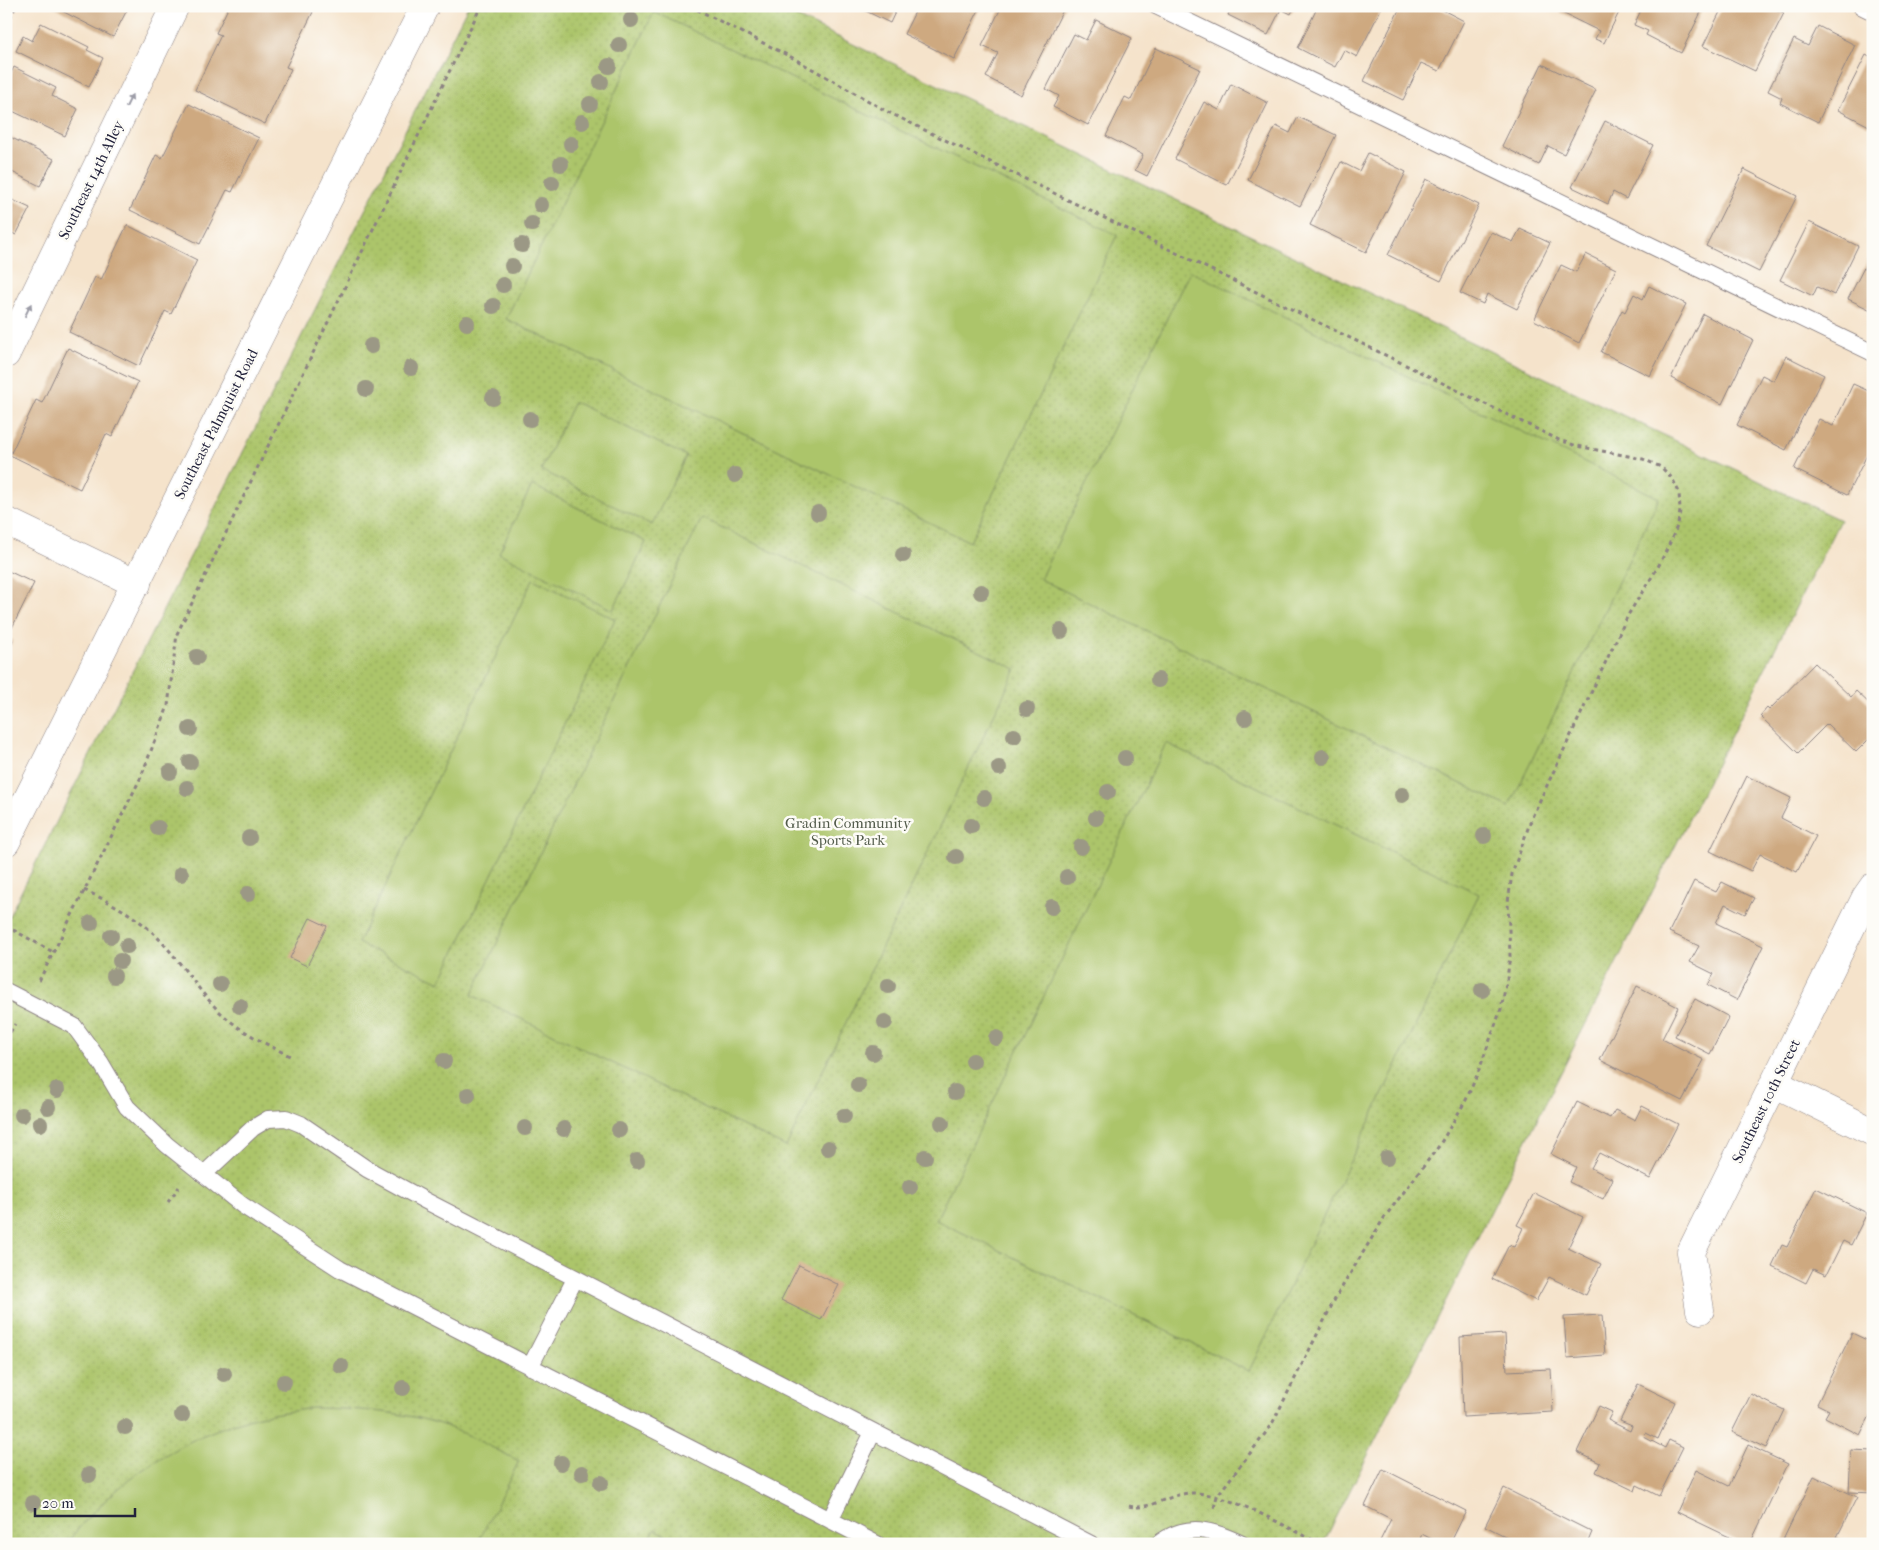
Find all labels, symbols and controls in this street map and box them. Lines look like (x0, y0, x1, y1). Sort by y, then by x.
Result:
one-way arrow (125, 94, 133, 108)
street label: Southeast 14th Alley (54, 117, 128, 242)
one-way arrow (24, 303, 32, 317)
street label: Southeast Palmquist Road (170, 345, 262, 502)
park label: Gradin Community Sports Park (785, 814, 912, 849)
street label: Southeast 10th Street (1728, 1035, 1804, 1166)
scale bar (35, 1485, 135, 1517)
text: 20 m (42, 1494, 74, 1512)

